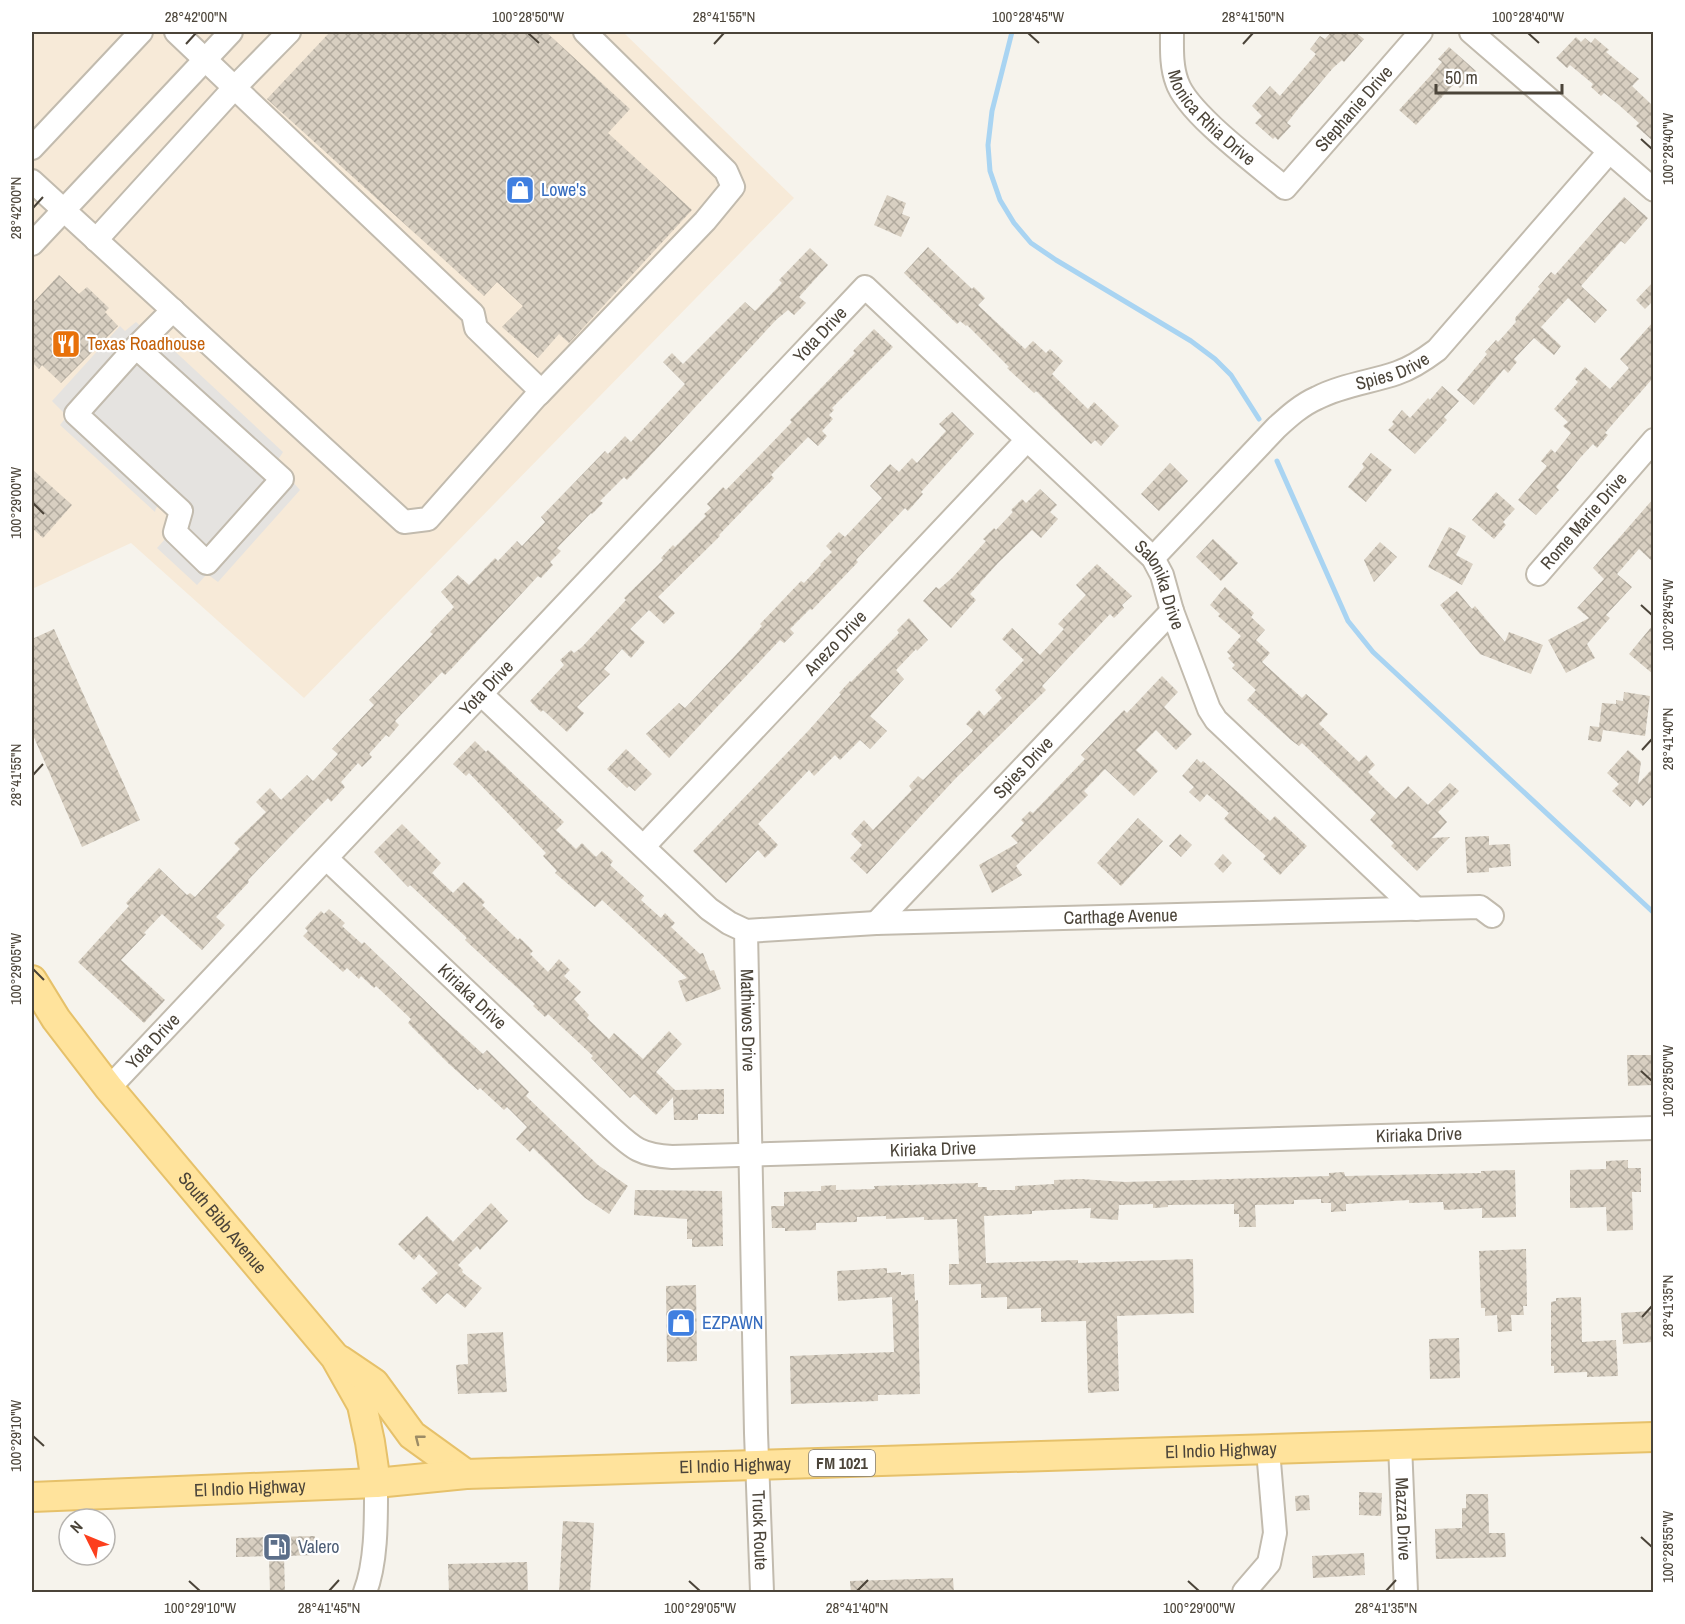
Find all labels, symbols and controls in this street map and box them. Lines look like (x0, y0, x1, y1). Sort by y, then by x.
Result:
text: 28°42'00"N (165, 6, 227, 27)
text: 100°28'50"W (492, 6, 564, 27)
text: 28°41'55"N (693, 6, 755, 27)
text: 100°28'45"W (992, 6, 1064, 27)
text: 28°41'50"N (1222, 6, 1284, 27)
text: 100°28'40"W (1492, 6, 1564, 27)
scale bar (1436, 57, 1562, 95)
street label: Stephanie Drive (1309, 60, 1398, 157)
text: 50 m (1445, 65, 1478, 90)
street label: Monica Rhia Drive (1162, 67, 1261, 171)
text: 100°28'40"W (1657, 113, 1678, 185)
shop icon: Lowe's (504, 174, 536, 206)
text: 28°42'00"N (5, 177, 26, 239)
place label: Lowe's (541, 177, 587, 202)
street label: Yota Drive (787, 301, 852, 368)
restaurant icon: Texas Roadhouse (50, 328, 82, 360)
place label: Texas Roadhouse (87, 331, 205, 356)
street label: Spies Drive (1353, 346, 1434, 396)
text: 100°29'00"W (5, 467, 26, 539)
street label: Rome Marie Drive (1534, 467, 1632, 575)
street label: Salonika Drive (1129, 534, 1191, 633)
text: 100°28'45"W (1657, 579, 1678, 651)
street label: Anezo Drive (797, 605, 872, 682)
street label: Yota Drive (453, 654, 519, 721)
text: 28°41'40"N (1657, 708, 1678, 770)
street label: Spies Drive (987, 731, 1059, 804)
text: 28°41'55"N (5, 744, 26, 806)
street label: Carthage Avenue (1063, 902, 1178, 930)
text: 100°29'05"W (5, 933, 26, 1005)
street label: Kiriaka Drive (433, 957, 512, 1035)
street label: Mathiwos Drive (735, 969, 762, 1072)
street label: Yota Drive (120, 1008, 185, 1075)
text: 100°28'50"W (1657, 1045, 1678, 1117)
street label: Kiriaka Drive (1375, 1121, 1462, 1148)
street label: Kiriaka Drive (890, 1135, 976, 1163)
street label: South Bibb Avenue (173, 1166, 273, 1279)
text: 28°41'35"N (1657, 1275, 1678, 1337)
shop icon: EZPAWN (665, 1307, 697, 1339)
place label: EZPAWN (702, 1310, 764, 1335)
text: 100°29'10"W (5, 1400, 26, 1472)
one-way arrow (414, 1436, 425, 1447)
street label: El Indio Highway (1165, 1436, 1278, 1464)
road number: FM 1021 (809, 1450, 875, 1476)
street label: El Indio Highway (679, 1451, 792, 1479)
street label: El Indio Highway (193, 1473, 307, 1502)
street label: Mazza Drive (1389, 1477, 1418, 1561)
street label: Truck Route (746, 1490, 774, 1571)
north arrow (57, 1507, 117, 1567)
text: 100°28'55"W (1657, 1511, 1678, 1583)
text: N (65, 1516, 87, 1538)
fuel station icon: Valero (261, 1531, 293, 1563)
place label: Valero (298, 1534, 340, 1559)
text: 100°29'10"W (164, 1597, 236, 1618)
text: 28°41'45"N (298, 1597, 360, 1618)
text: 100°29'05"W (664, 1597, 736, 1618)
text: 28°41'40"N (826, 1597, 888, 1618)
text: 100°29'00"W (1163, 1597, 1235, 1618)
text: 28°41'35"N (1355, 1597, 1417, 1618)

